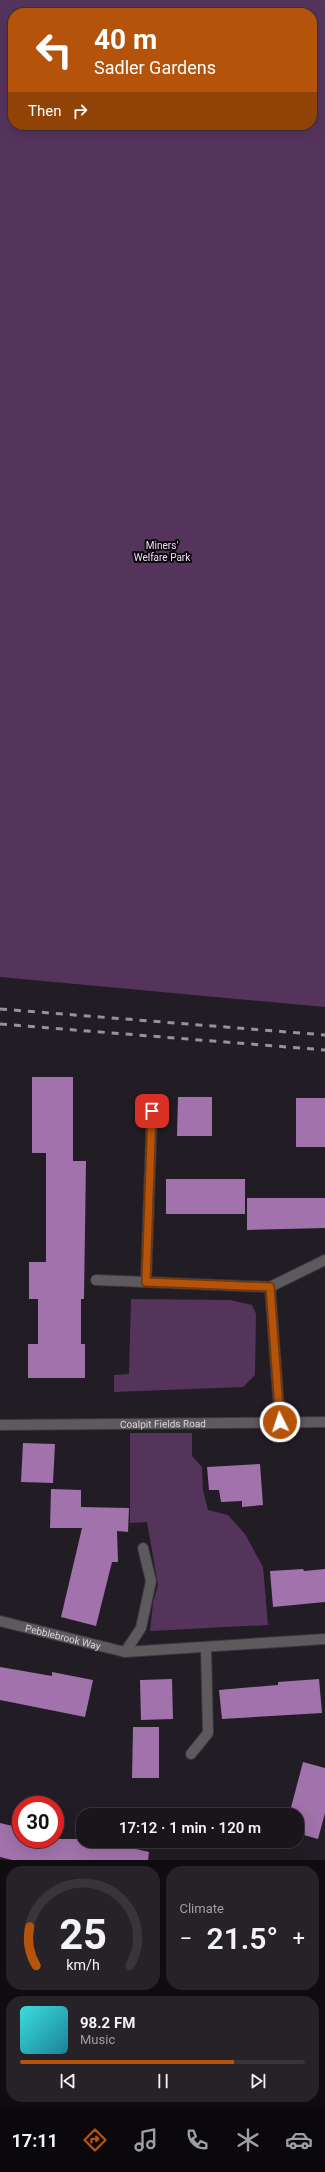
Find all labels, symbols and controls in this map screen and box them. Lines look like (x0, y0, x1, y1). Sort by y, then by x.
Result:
text: 40 m (94, 23, 157, 56)
icon: left (28, 24, 80, 76)
text: Sadler Gardens (94, 57, 216, 78)
icon: right (69, 100, 91, 122)
text: Then (28, 102, 61, 120)
park label: Miners' Welfare Park (134, 540, 191, 563)
pin (135, 1094, 169, 1128)
icon: arrive (141, 1100, 163, 1122)
position arrow (259, 1401, 301, 1443)
street label: Coalpit Fields Road (120, 1418, 206, 1429)
street label: Pebblebrook Way (24, 1622, 102, 1651)
speed limit sign: 30 (12, 1796, 64, 1848)
text: 17:12 · 1 min · 120 m (119, 1819, 261, 1837)
text: Climate (180, 1901, 224, 1916)
text: 25 (59, 1910, 107, 1959)
text: 21.5° (207, 1921, 278, 1956)
text: − (180, 1926, 192, 1951)
text: + (293, 1926, 305, 1951)
text: km/h (66, 1957, 100, 1973)
text: 98.2 FM (80, 2014, 135, 2032)
text: Music (80, 2032, 115, 2047)
icon: previous (57, 2070, 79, 2092)
icon: pause (152, 2070, 174, 2092)
icon: next (247, 2070, 269, 2092)
icon: directions (81, 2126, 109, 2154)
icon: music (132, 2126, 160, 2154)
icon: phone (183, 2126, 211, 2154)
icon: climate (234, 2126, 262, 2154)
icon: car (285, 2126, 313, 2154)
text: 17:11 (12, 2130, 58, 2151)

